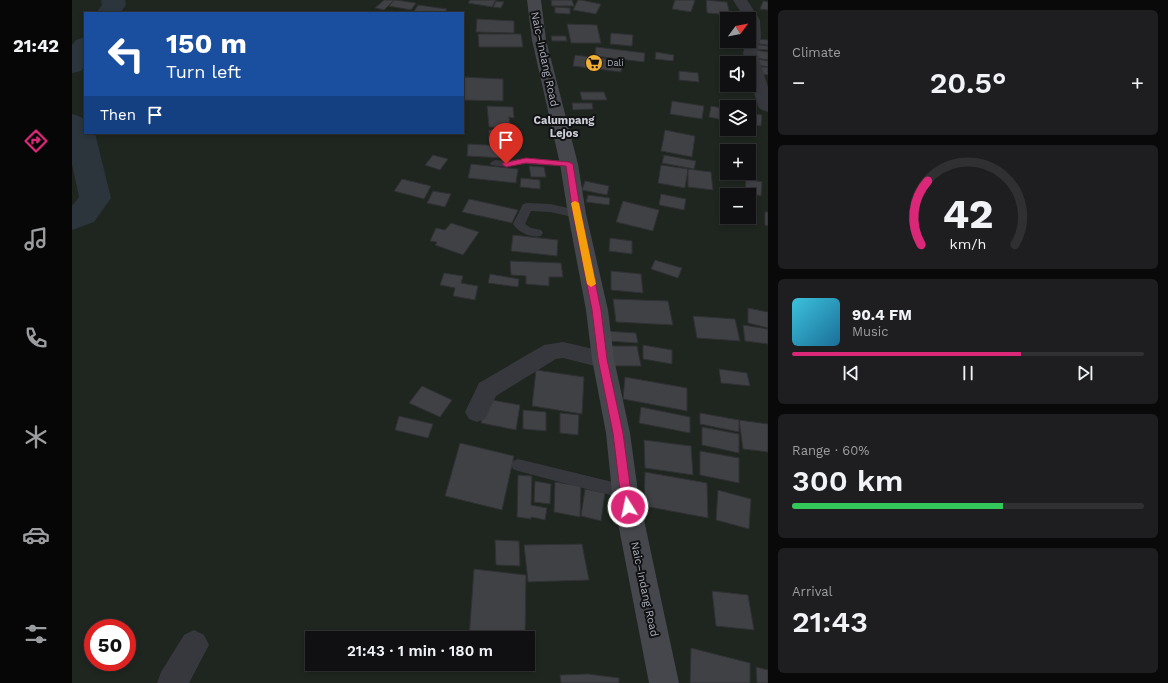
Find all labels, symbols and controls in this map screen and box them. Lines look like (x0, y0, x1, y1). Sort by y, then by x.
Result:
street label: Naic–Indang Road (528, 10, 561, 108)
north arrow (720, 12, 756, 48)
map controls (720, 12, 756, 224)
text: 150 m (166, 27, 247, 60)
icon: left (100, 28, 152, 80)
text: 21:42 (13, 35, 59, 56)
text: Climate (792, 45, 841, 60)
supermarket icon: Dali (584, 53, 604, 73)
button: sound (720, 56, 756, 92)
place label: Dali (607, 58, 624, 68)
text: Turn left (166, 61, 241, 82)
text: 20.5° (930, 65, 1006, 100)
text: − (792, 70, 805, 95)
text: + (1131, 70, 1144, 95)
button: layers (720, 100, 756, 136)
icon: arrive (144, 104, 166, 126)
text: Then (100, 106, 136, 124)
district label: Calumpang Lejos (534, 114, 595, 140)
pin (489, 123, 523, 164)
icon: directions (22, 127, 50, 155)
icon: arrive (495, 129, 517, 151)
button: + (720, 144, 756, 180)
button: − (720, 188, 756, 224)
text: 42 (942, 189, 994, 238)
icon: music (22, 225, 50, 253)
text: km/h (950, 235, 986, 251)
text: 90.4 FM (852, 306, 912, 324)
icon: phone (22, 324, 50, 352)
text: Music (852, 324, 889, 339)
icon: previous (840, 362, 862, 384)
icon: pause (957, 362, 979, 384)
icon: next (1074, 362, 1096, 384)
icon: climate (22, 423, 50, 451)
text: Range · 60% (792, 443, 869, 458)
text: 300 km (792, 463, 903, 498)
position arrow (607, 486, 649, 528)
icon: car (22, 521, 50, 549)
street label: Naic–Indang Road (628, 540, 661, 638)
text: Arrival (792, 584, 833, 599)
text: 21:43 (792, 604, 868, 639)
speed limit sign: 50 (84, 619, 136, 671)
icon: filters (22, 620, 50, 648)
text: 21:43 · 1 min · 180 m (347, 642, 493, 660)

